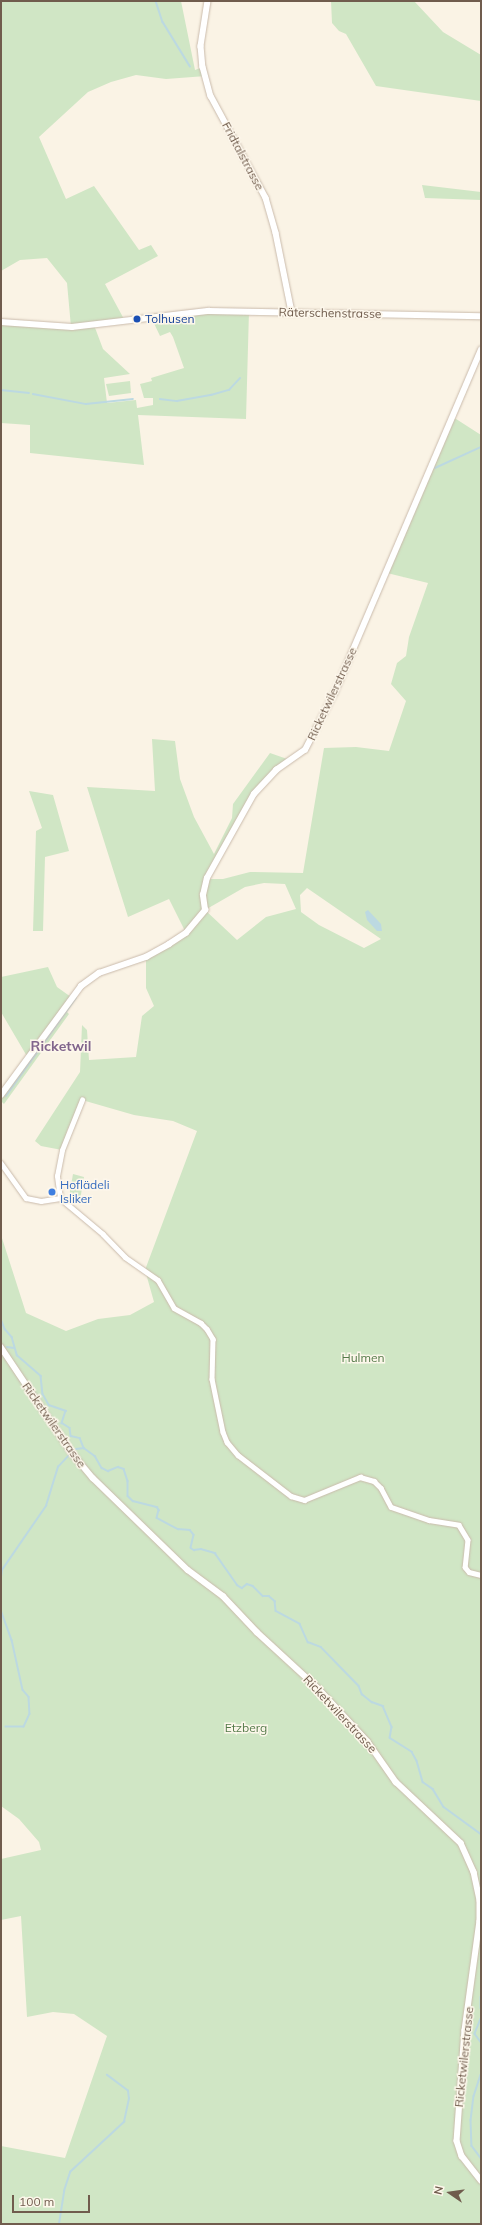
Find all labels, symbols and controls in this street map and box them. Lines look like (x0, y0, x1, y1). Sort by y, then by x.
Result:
street label: Fridtalstrasse (219, 119, 267, 193)
street label: Räterschenstrasse (278, 305, 382, 321)
place label: Tolhusen (145, 312, 195, 326)
marker: Tolhusen (132, 314, 142, 324)
street label: Ricketwilerstrasse (304, 645, 360, 743)
district label: Ricketwil (31, 1038, 91, 1054)
place label: Hoflädeli Isliker (60, 1178, 110, 1206)
marker: Hoflädeli Isliker (47, 1187, 57, 1197)
park label: Hulmen (341, 1351, 385, 1365)
street label: Ricketwilerstrasse (19, 1380, 89, 1470)
street label: Ricketwilerstrasse (300, 1672, 380, 1756)
park label: Etzberg (225, 1721, 267, 1735)
street label: Ricketwilerstrasse (452, 2006, 476, 2108)
north arrow (430, 2173, 470, 2213)
text: N (431, 2185, 446, 2196)
scale bar (14, 2187, 92, 2213)
text: 100 m (19, 2194, 54, 2209)

